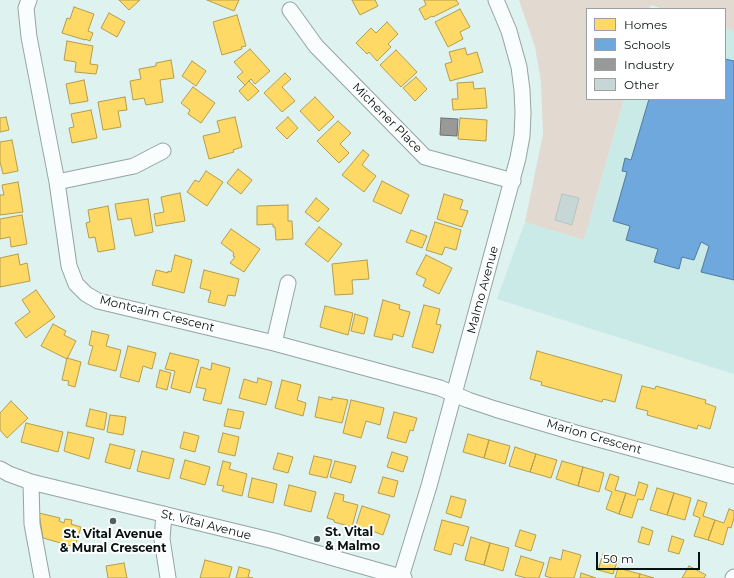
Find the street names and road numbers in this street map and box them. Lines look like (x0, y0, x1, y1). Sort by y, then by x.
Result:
street label: Michener Place (349, 80, 425, 156)
street label: Malmo Avenue (464, 244, 502, 336)
street label: Montcalm Crescent (98, 293, 216, 335)
street label: Marion Crescent (545, 417, 643, 457)
street label: St. Vital Avenue (159, 507, 253, 543)

